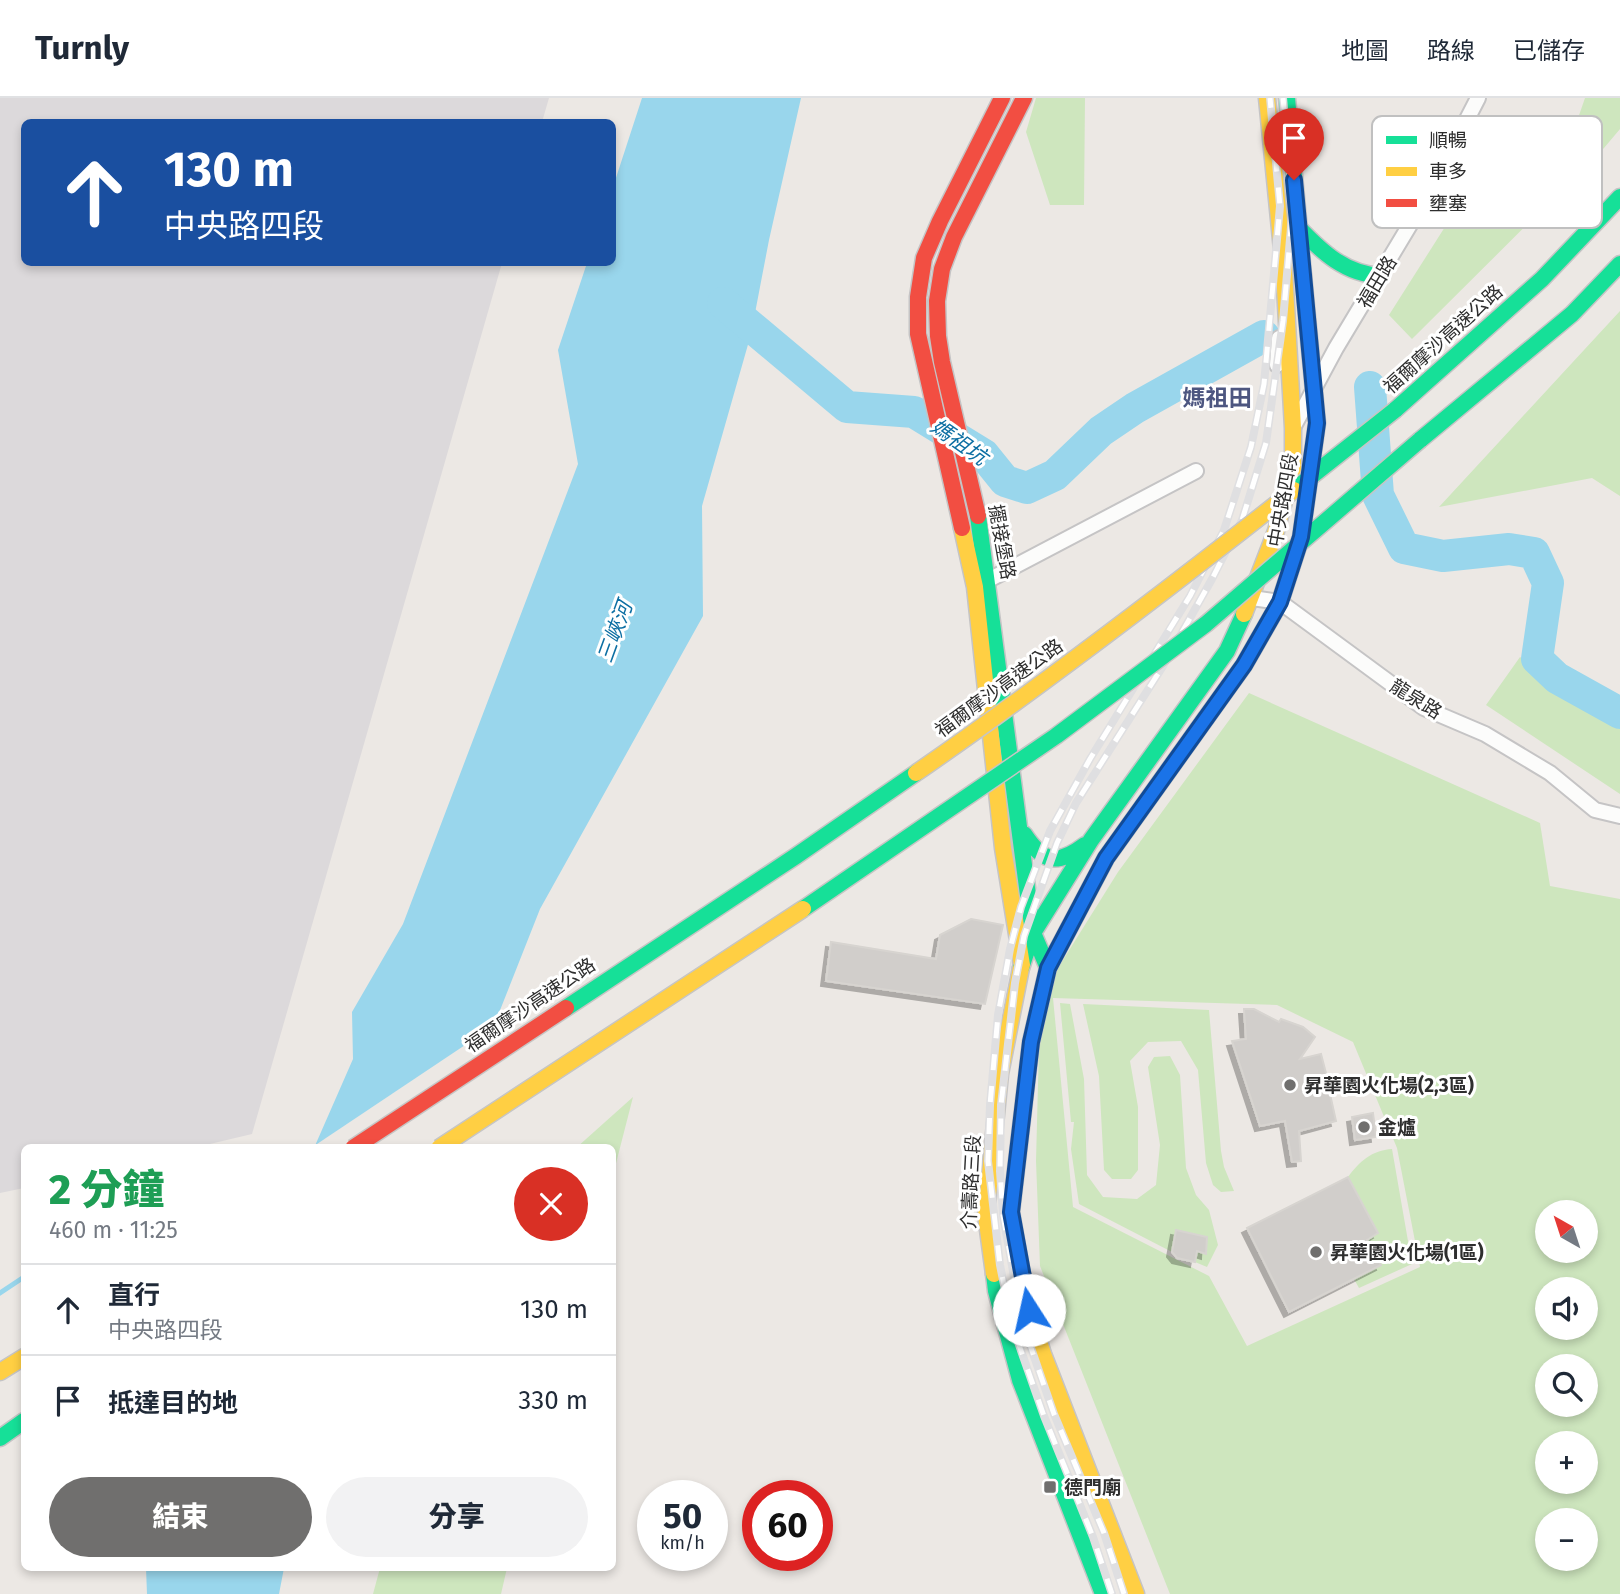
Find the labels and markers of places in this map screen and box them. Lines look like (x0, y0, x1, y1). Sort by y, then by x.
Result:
pin (1264, 108, 1324, 180)
place label: 昇華園火化場(2,3區) (1304, 1074, 1474, 1097)
marker: 昇華園火化場(2,3區) (1282, 1077, 1298, 1093)
place label: 金爐 (1378, 1116, 1416, 1139)
marker: 金爐 (1356, 1119, 1372, 1135)
place label: 昇華園火化場(1區) (1330, 1241, 1484, 1264)
marker: 昇華園火化場(1區) (1308, 1244, 1324, 1260)
place label: 德門廟 (1064, 1476, 1121, 1499)
marker: 德門廟 (1042, 1479, 1058, 1495)

